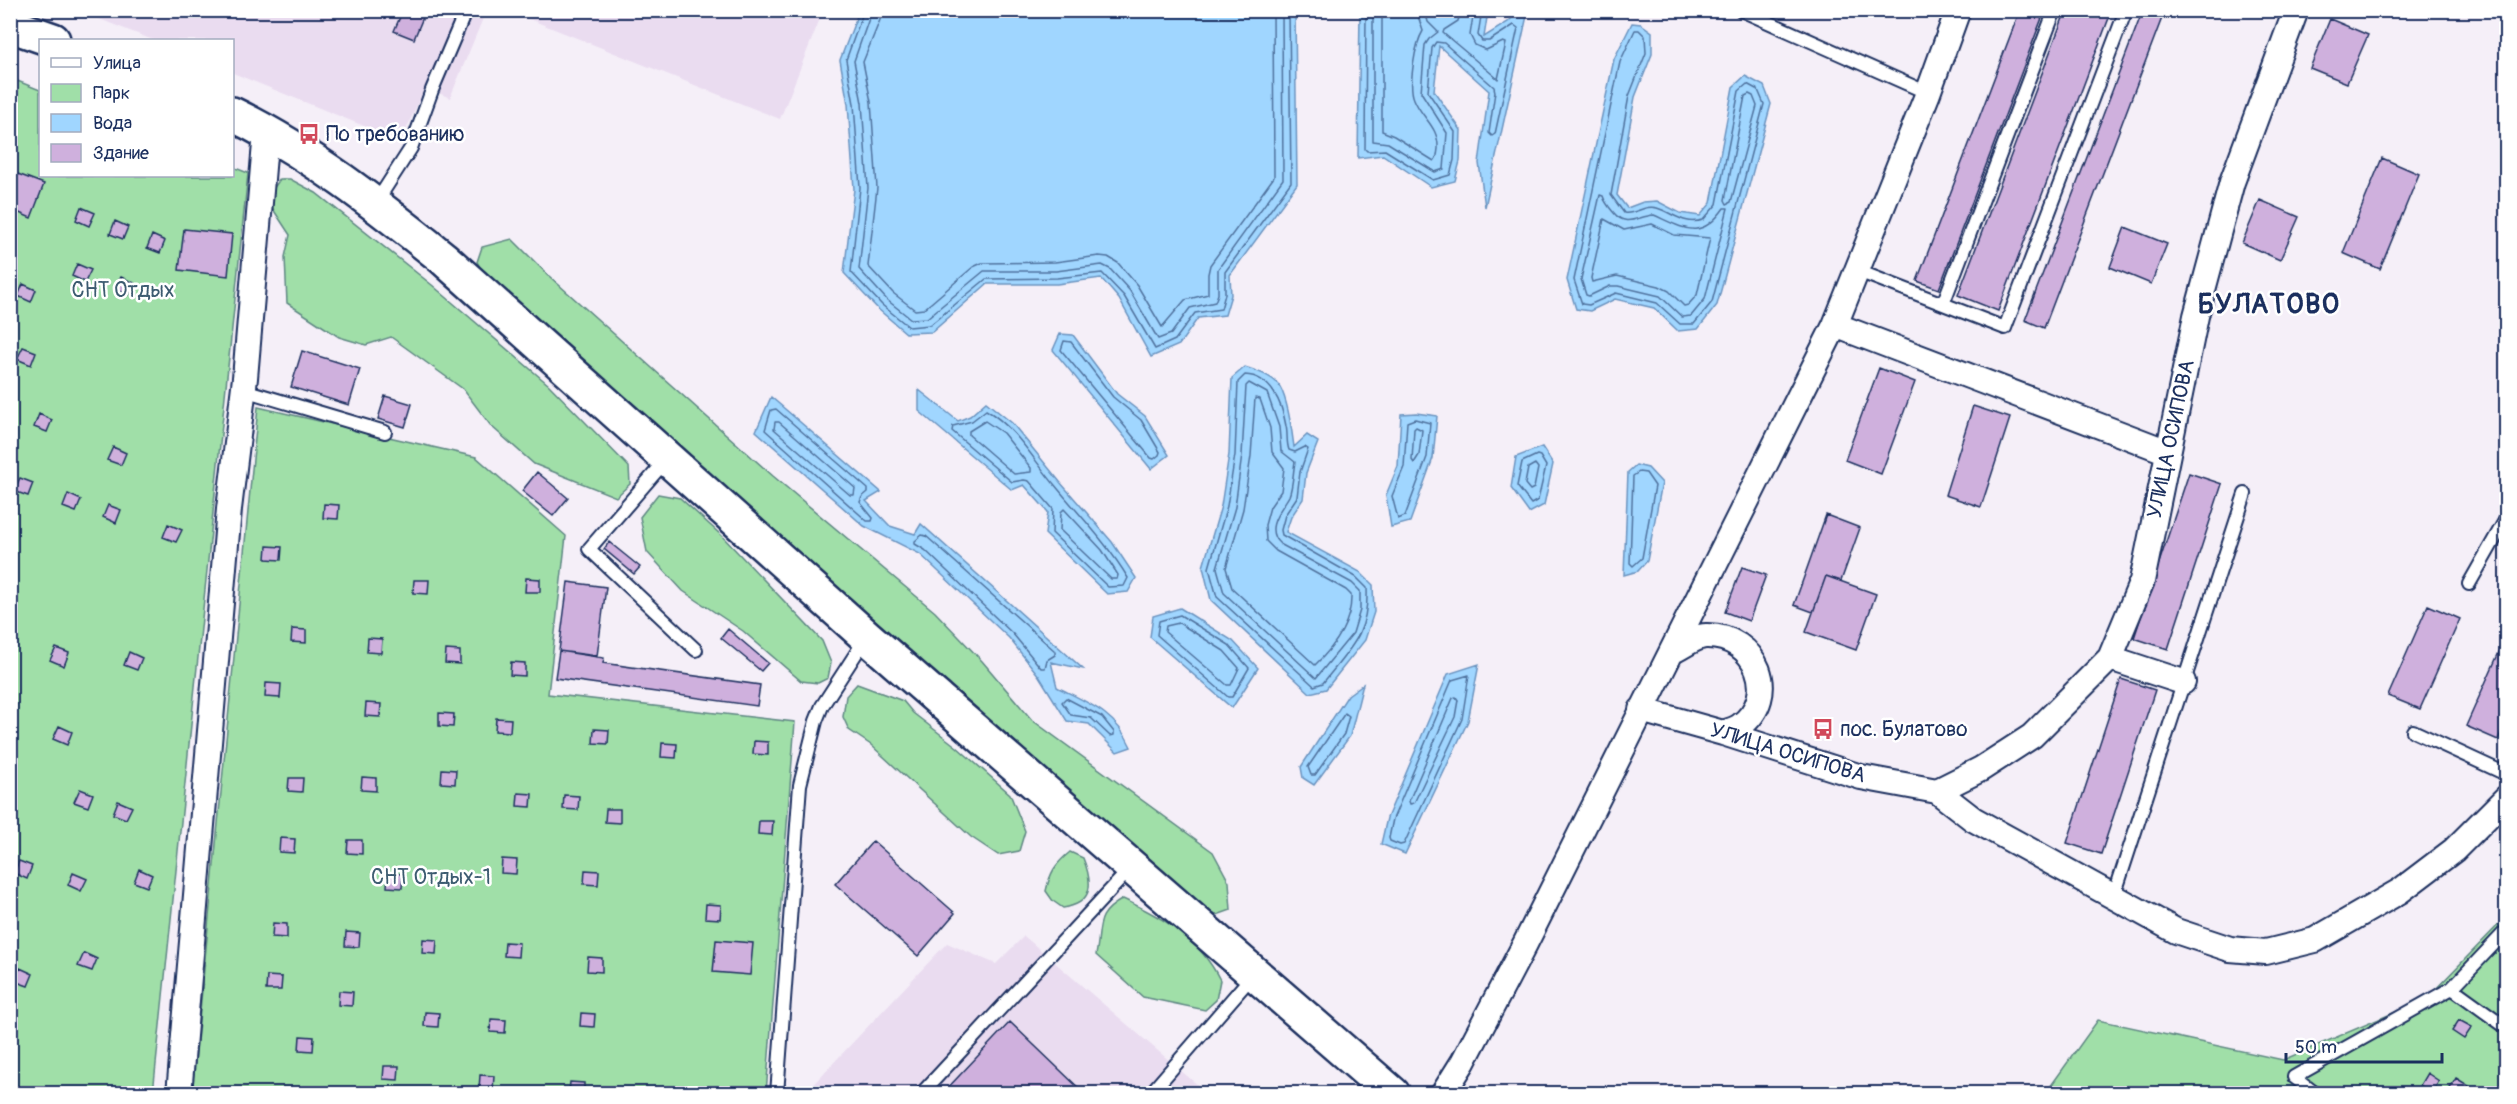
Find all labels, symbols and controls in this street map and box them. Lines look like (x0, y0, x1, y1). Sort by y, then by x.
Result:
legend (39, 39, 234, 177)
text: Улица (93, 52, 141, 75)
text: Парк (93, 82, 130, 105)
text: Вода (93, 112, 132, 135)
place label: По требованию (326, 121, 465, 148)
bus stop icon: По требованию (297, 122, 321, 146)
text: Здание (93, 142, 149, 165)
park label: СНТ Отдых (72, 277, 174, 304)
district label: БУЛАТОВО (2198, 288, 2340, 321)
street label: УЛИЦА ОСИПОВА (2141, 357, 2201, 521)
place label: пос. Булатово (1840, 716, 1968, 743)
street label: УЛИЦА ОСИПОВА (1707, 717, 1869, 789)
bus stop icon: пос. Булатово (1811, 717, 1835, 741)
park label: СНТ Отдых-1 (371, 864, 491, 891)
scale bar (2286, 1026, 2442, 1064)
text: 50 m (2295, 1036, 2337, 1059)

